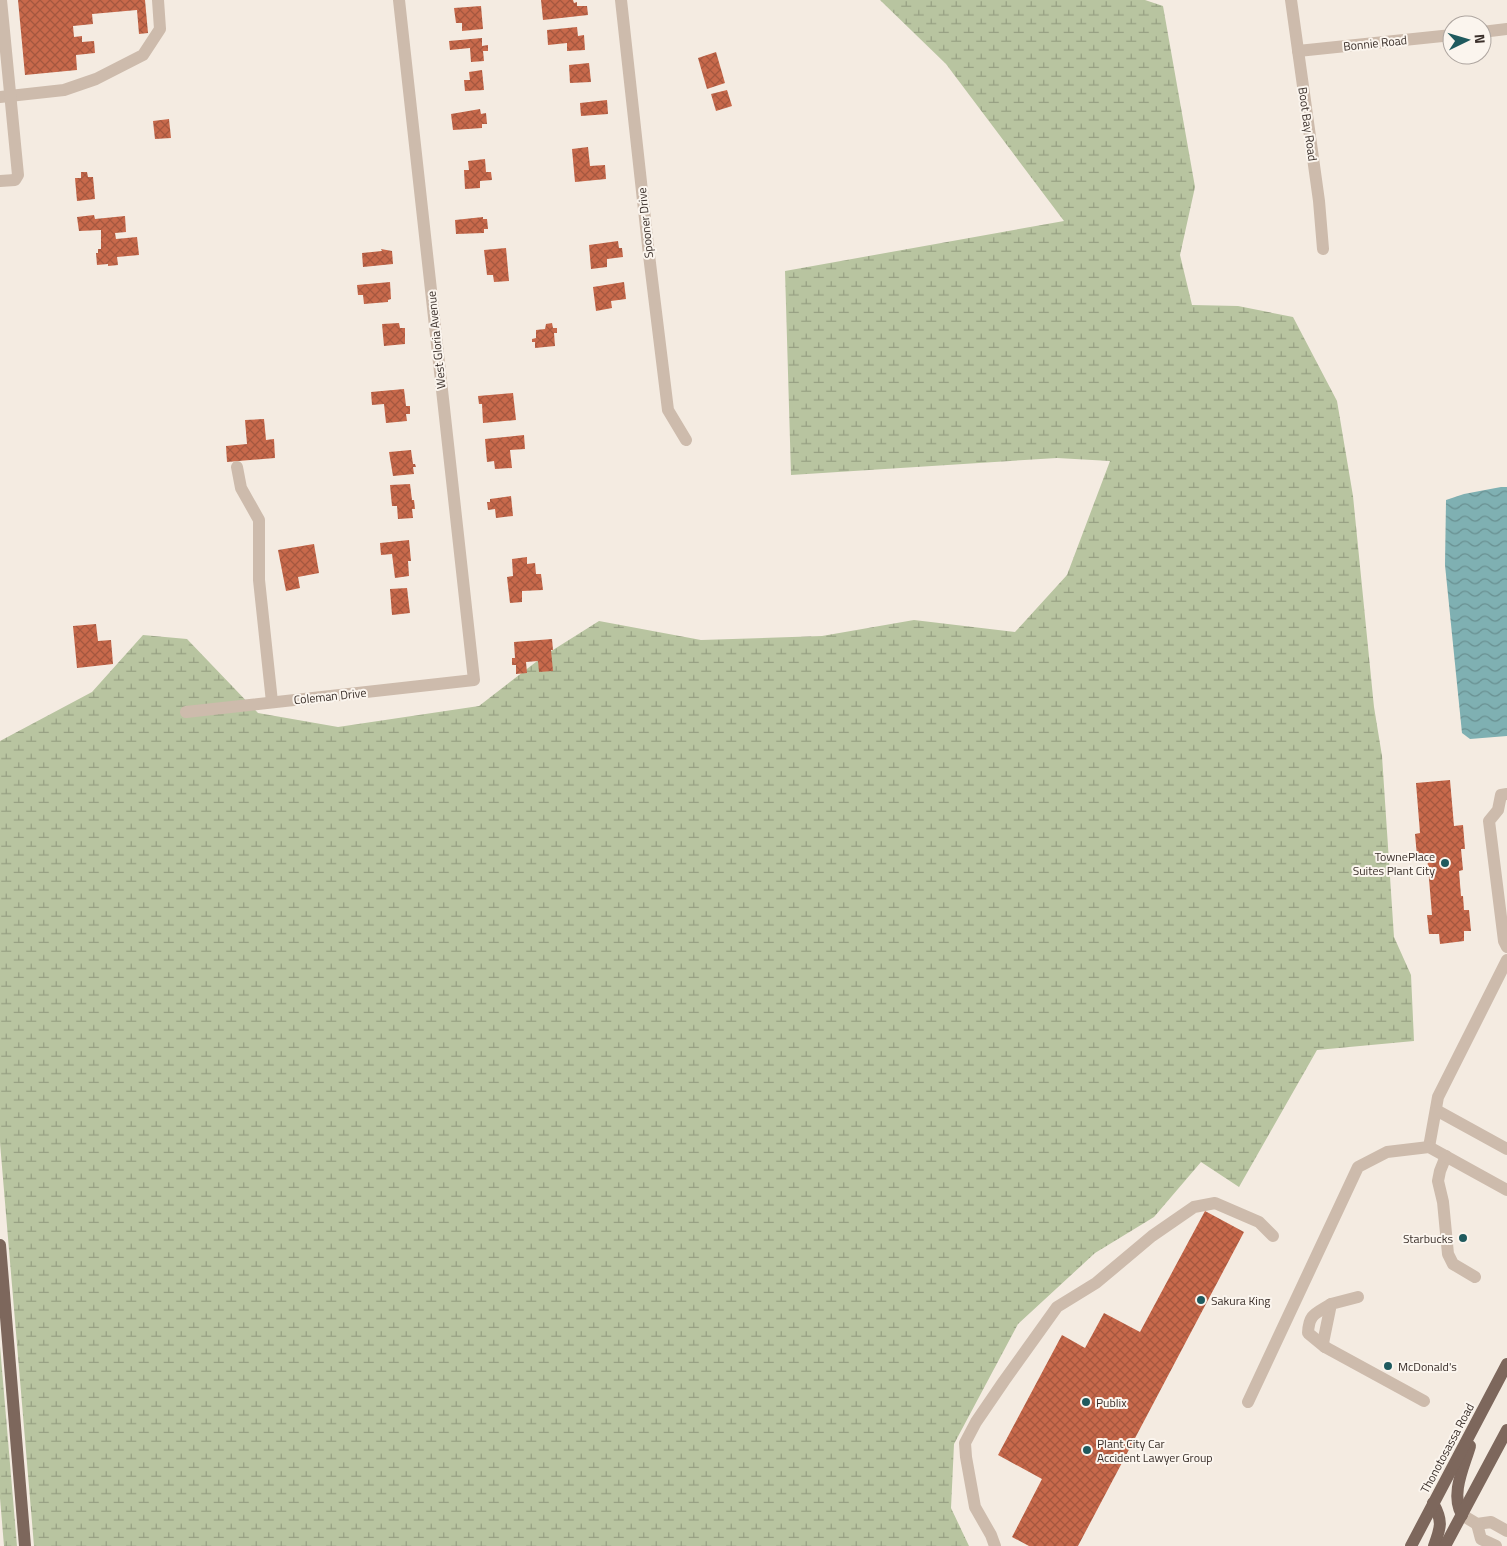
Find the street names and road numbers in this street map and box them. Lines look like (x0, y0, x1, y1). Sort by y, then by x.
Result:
street label: Bonnie Road (1342, 30, 1408, 56)
street label: Boot Bay Road (1293, 86, 1323, 162)
street label: Spooner Drive (632, 187, 658, 259)
street label: West Gloria Avenue (421, 290, 451, 390)
street label: Coleman Drive (293, 683, 367, 709)
street label: Thonotosassa Road (1415, 1399, 1479, 1497)

